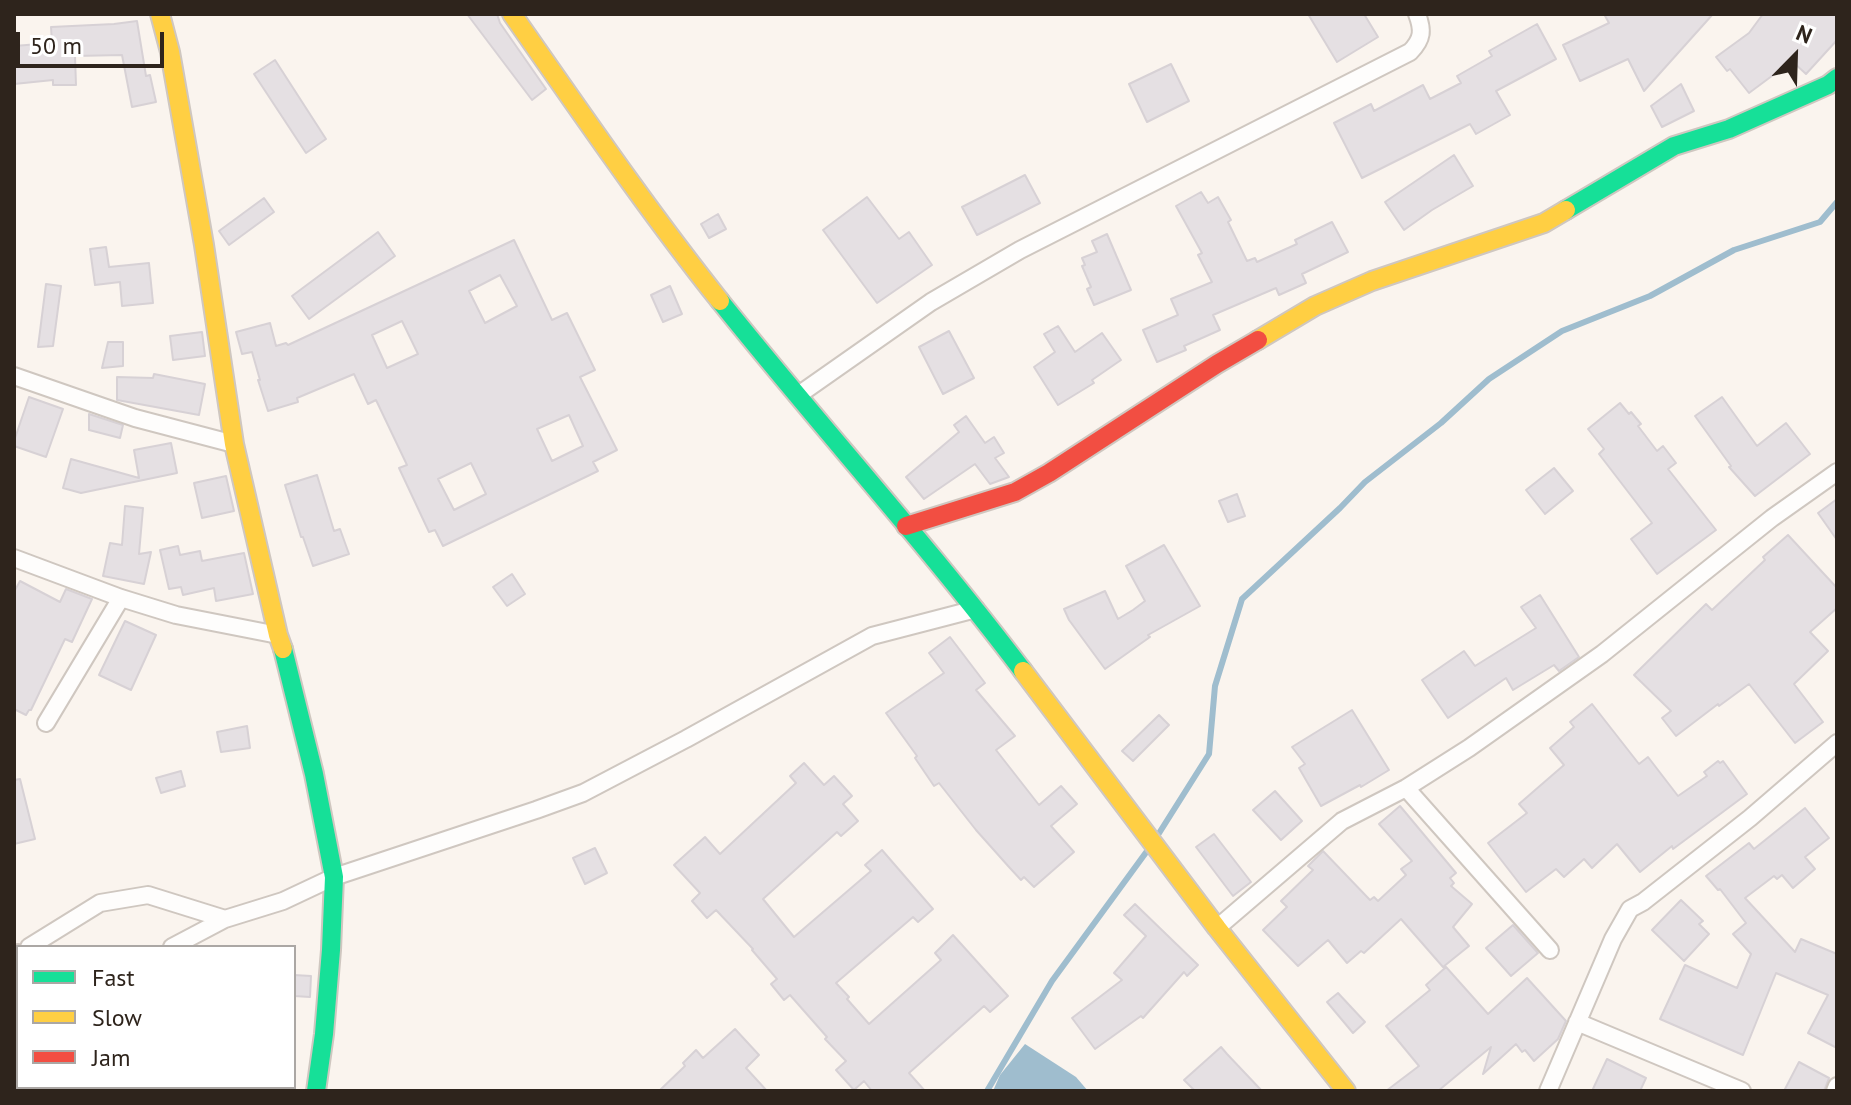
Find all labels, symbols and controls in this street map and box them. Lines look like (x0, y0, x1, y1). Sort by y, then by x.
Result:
scale bar (20, 16, 168, 66)
north arrow (1755, 16, 1835, 96)
text: N (1792, 18, 1817, 50)
text: 50 m (30, 30, 82, 61)
legend (16, 945, 296, 1089)
text: Fast (92, 962, 135, 993)
text: Slow (92, 1002, 142, 1033)
text: Jam (92, 1042, 130, 1073)

